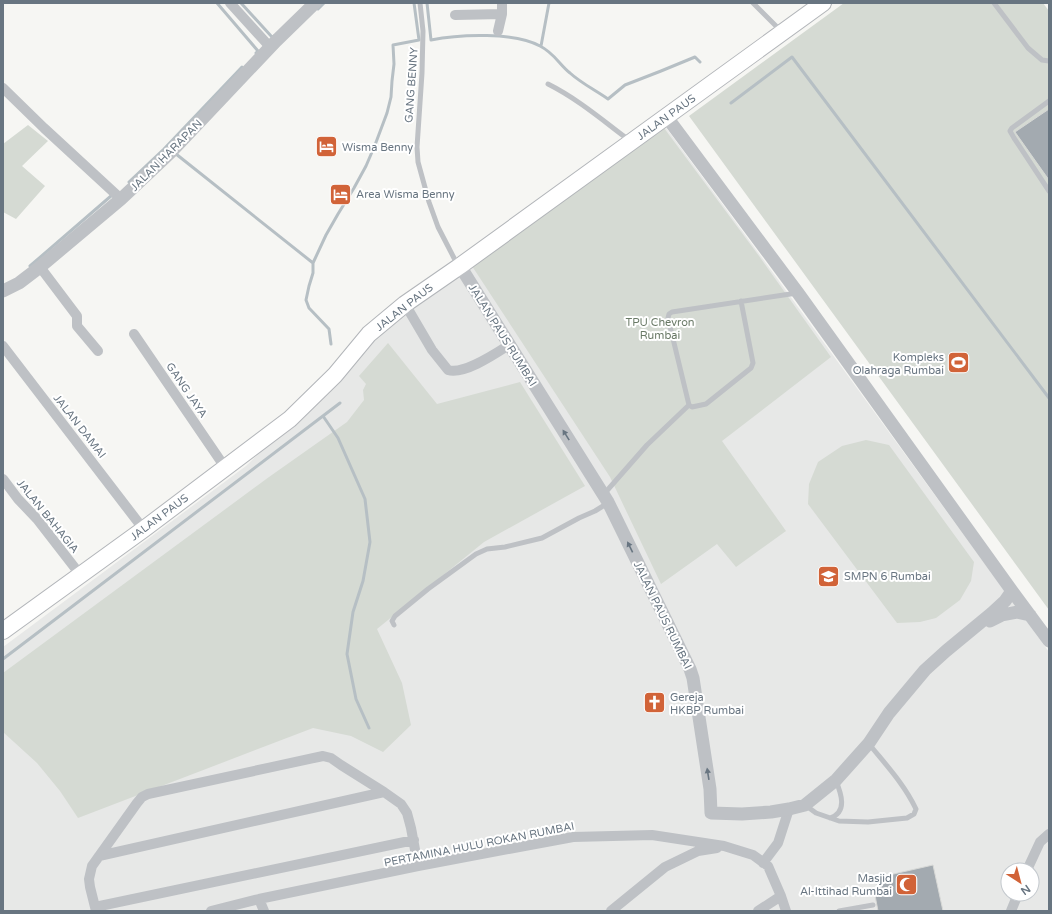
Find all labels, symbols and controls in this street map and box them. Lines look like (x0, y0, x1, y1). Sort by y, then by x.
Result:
street label: GANG BENNY (402, 47, 421, 123)
street label: JALAN PAUS (634, 92, 698, 143)
street label: JALAN HARAPAN (128, 117, 205, 194)
hotel icon: Wisma Benny (313, 134, 339, 160)
place label: Wisma Benny (342, 141, 413, 154)
hotel icon: Area Wisma Benny (327, 181, 353, 207)
place label: Area Wisma Benny (356, 188, 455, 201)
street label: JALAN PAUS (373, 281, 436, 334)
street label: JALAN PAUS RUMBAI (466, 282, 539, 389)
park label: TPU Chevron Rumbai (625, 316, 695, 342)
sports icon: Kompleks Olahraga Rumbai (946, 350, 972, 376)
place label: Kompleks Olahraga Rumbai (853, 351, 944, 377)
street label: GANG JAYA (163, 360, 210, 420)
street label: JALAN DAMAI (51, 392, 109, 461)
one-way arrow (562, 429, 569, 441)
street label: JALAN BAHAGIA (14, 477, 81, 556)
street label: JALAN PAUS (128, 491, 191, 543)
one-way arrow (627, 541, 633, 553)
street label: JALAN PAUS RUMBAI (631, 559, 694, 671)
school or university icon: SMPN 6 Rumbai (816, 563, 842, 589)
place label: SMPN 6 Rumbai (844, 570, 931, 583)
church icon: Gereja HKBP Rumbai (642, 690, 668, 716)
place label: Gereja HKBP Rumbai (670, 691, 744, 717)
one-way arrow (705, 768, 711, 780)
street label: PERTAMINA HULU ROKAN RUMBAI (383, 820, 575, 869)
north arrow (1000, 862, 1040, 902)
mosque icon: Masjid Al-Ittihad Rumbai (894, 871, 920, 897)
place label: Masjid Al-Ittihad Rumbai (800, 872, 892, 898)
text: N (1018, 882, 1033, 898)

